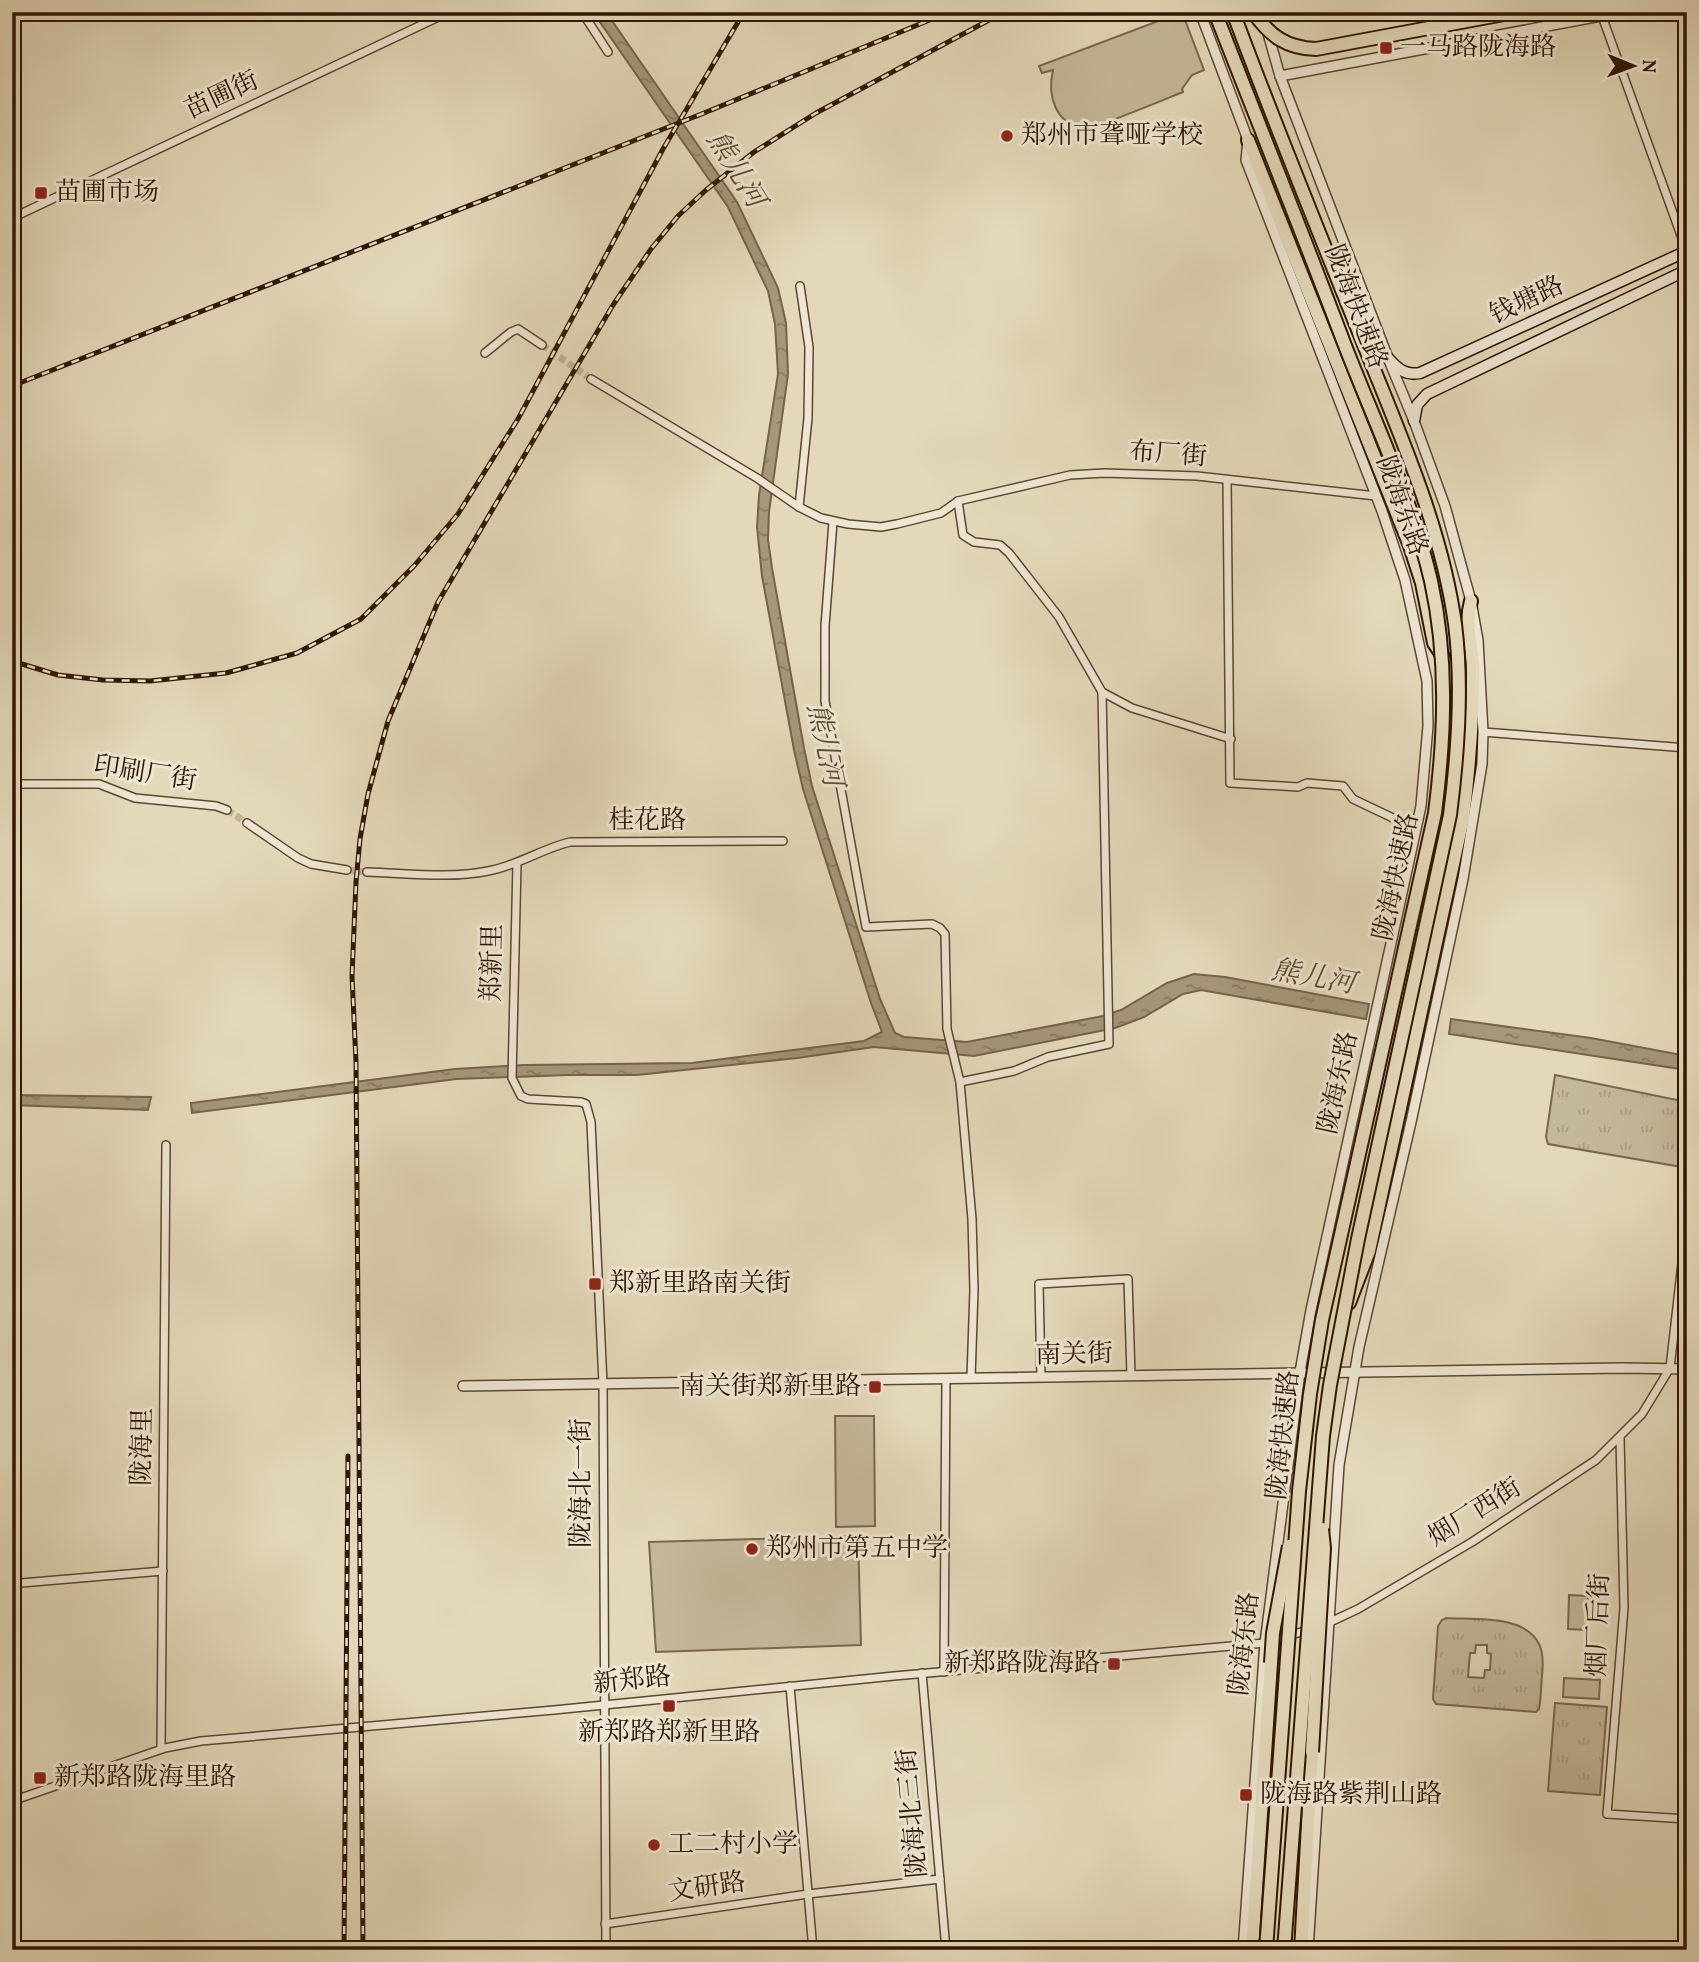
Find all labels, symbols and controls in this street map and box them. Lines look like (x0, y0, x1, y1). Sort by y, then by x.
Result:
place label: 一马路陇海路 (1400, 30, 1556, 66)
north arrow (1598, 32, 1668, 102)
marker: 一马路陇海路 (1378, 40, 1394, 56)
text: N (1635, 59, 1661, 74)
street label: 苗圃街 (179, 63, 265, 129)
place label: 郑州市聋哑学校 (1021, 118, 1203, 154)
water label: 熊儿河 (696, 124, 776, 220)
marker: 郑州市聋哑学校 (999, 128, 1015, 144)
place label: 苗圃市场 (55, 175, 159, 211)
marker: 苗圃市场 (33, 185, 49, 201)
street label: 陇海快速路 (1315, 240, 1395, 374)
street label: 钱塘路 (1484, 268, 1570, 334)
street label: 布厂街 (1128, 434, 1208, 476)
street label: 陇海东路 (1366, 451, 1436, 561)
water label: 熊儿河 (796, 700, 853, 795)
street label: 印刷厂街 (91, 748, 199, 800)
street label: 桂花路 (608, 803, 686, 839)
street label: 陇海快速路 (1366, 810, 1428, 944)
street label: 郑新里 (474, 924, 512, 1002)
water label: 熊儿河 (1268, 952, 1363, 1005)
street label: 陇海东路 (1311, 1028, 1367, 1138)
place label: 郑新里路南关街 (609, 1266, 791, 1302)
marker: 郑新里路南关街 (587, 1276, 603, 1292)
street label: 南关街 (1035, 1336, 1113, 1374)
street label: 陇海快速路 (1259, 1368, 1309, 1502)
place label: 南关街郑新里路 (679, 1369, 861, 1405)
marker: 南关街郑新里路 (867, 1379, 883, 1395)
street label: 陇海里 (124, 1408, 162, 1486)
street label: 陇海北一街 (564, 1418, 600, 1548)
street label: 烟厂西街 (1421, 1470, 1529, 1556)
place label: 郑州市第五中学 (766, 1531, 948, 1567)
marker: 郑州市第五中学 (744, 1541, 760, 1557)
street label: 烟厂后街 (1579, 1572, 1619, 1678)
street label: 陇海东路 (1222, 1590, 1268, 1698)
place label: 新郑路陇海路 (944, 1646, 1100, 1682)
marker: 新郑路陇海路 (1106, 1656, 1122, 1672)
street label: 新郑路 (591, 1659, 673, 1703)
marker: 新郑路郑新里路 (661, 1698, 677, 1714)
place label: 新郑路郑新里路 (578, 1715, 760, 1751)
street label: 陇海北三街 (889, 1747, 937, 1879)
place label: 新郑路陇海里路 (54, 1760, 236, 1796)
marker: 新郑路陇海里路 (32, 1770, 48, 1786)
place label: 陇海路紫荆山路 (1260, 1777, 1442, 1813)
marker: 陇海路紫荆山路 (1238, 1787, 1254, 1803)
place label: 工二村小学 (668, 1827, 798, 1863)
marker: 工二村小学 (646, 1837, 662, 1853)
street label: 文研路 (666, 1865, 748, 1911)

